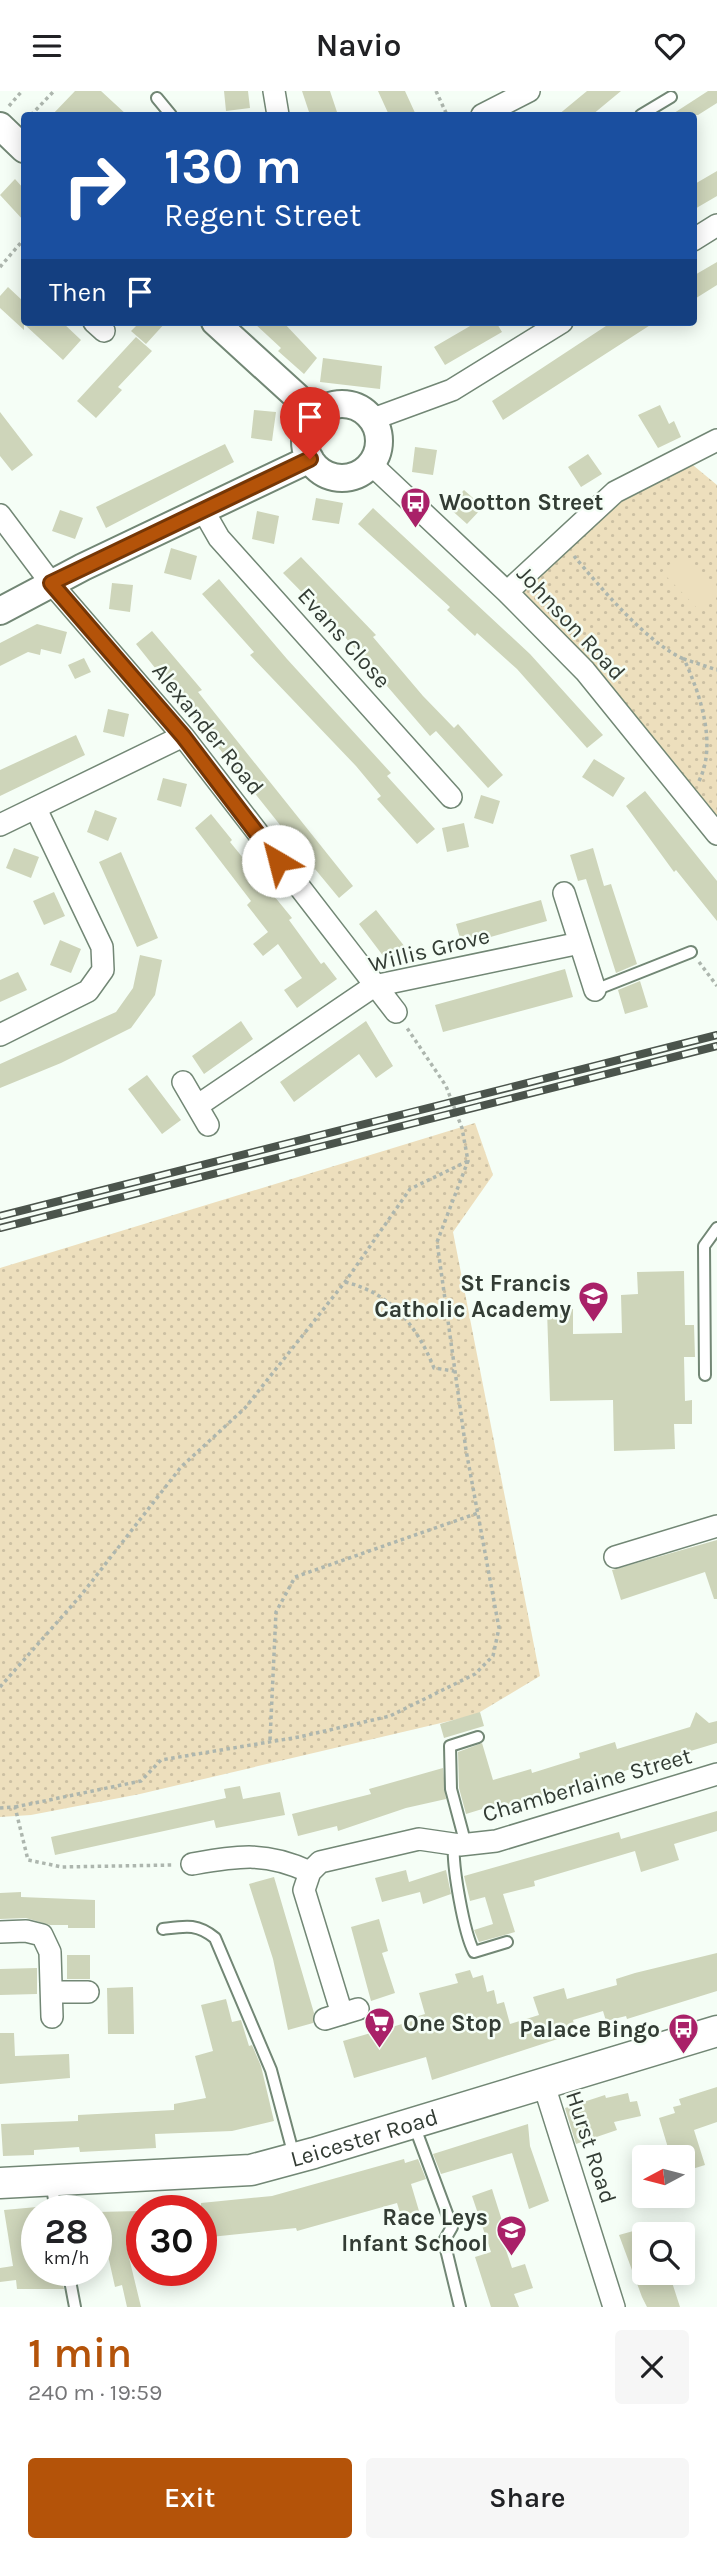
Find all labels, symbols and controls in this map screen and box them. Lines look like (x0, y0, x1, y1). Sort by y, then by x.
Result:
icon: menu (28, 27, 66, 65)
text: Navio (316, 27, 401, 64)
icon: heart (651, 27, 689, 65)
text: 130 m (164, 138, 302, 195)
icon: right (49, 140, 140, 231)
text: Regent Street (164, 197, 361, 234)
icon: arrive (121, 273, 159, 311)
text: Then (49, 277, 107, 308)
pin (280, 387, 340, 459)
icon: arrive (291, 398, 329, 436)
bus stop icon: Wootton Street (399, 485, 433, 529)
place label: Wootton Street (439, 489, 603, 516)
street label: Johnson Road (511, 560, 631, 686)
street label: Evans Close (292, 582, 396, 694)
street label: Alexander Road (147, 658, 269, 800)
position arrow (241, 824, 315, 898)
street label: Willis Grove (366, 922, 492, 978)
place label: St Francis Catholic Academy (374, 1270, 571, 1323)
school or university icon: St Francis Catholic Academy (577, 1279, 611, 1323)
street label: Chamberlaine Street (479, 1742, 695, 1828)
supermarket icon: One Stop (363, 2006, 397, 2050)
place label: One Stop (403, 2010, 502, 2037)
bus stop icon: Palace Bingo (666, 2012, 700, 2056)
place label: Palace Bingo (519, 2016, 660, 2043)
street label: Hurst Road (560, 2087, 622, 2207)
street label: Leicester Road (287, 2103, 441, 2172)
north arrow (632, 2145, 695, 2209)
map controls (632, 2145, 695, 2285)
speed limit sign: 30 (126, 2195, 217, 2286)
place label: Race Leys Infant School (341, 2204, 488, 2257)
text: 28 (45, 2211, 88, 2252)
school or university icon: Race Leys Infant School (494, 2213, 528, 2257)
button: search (632, 2222, 695, 2285)
text: km/h (44, 2247, 89, 2269)
text: 1 min (28, 2328, 132, 2378)
button: close (615, 2330, 689, 2404)
text: 240 m · 19:59 (28, 2379, 162, 2406)
button: Exit (28, 2458, 352, 2538)
button: Share (366, 2458, 689, 2538)

